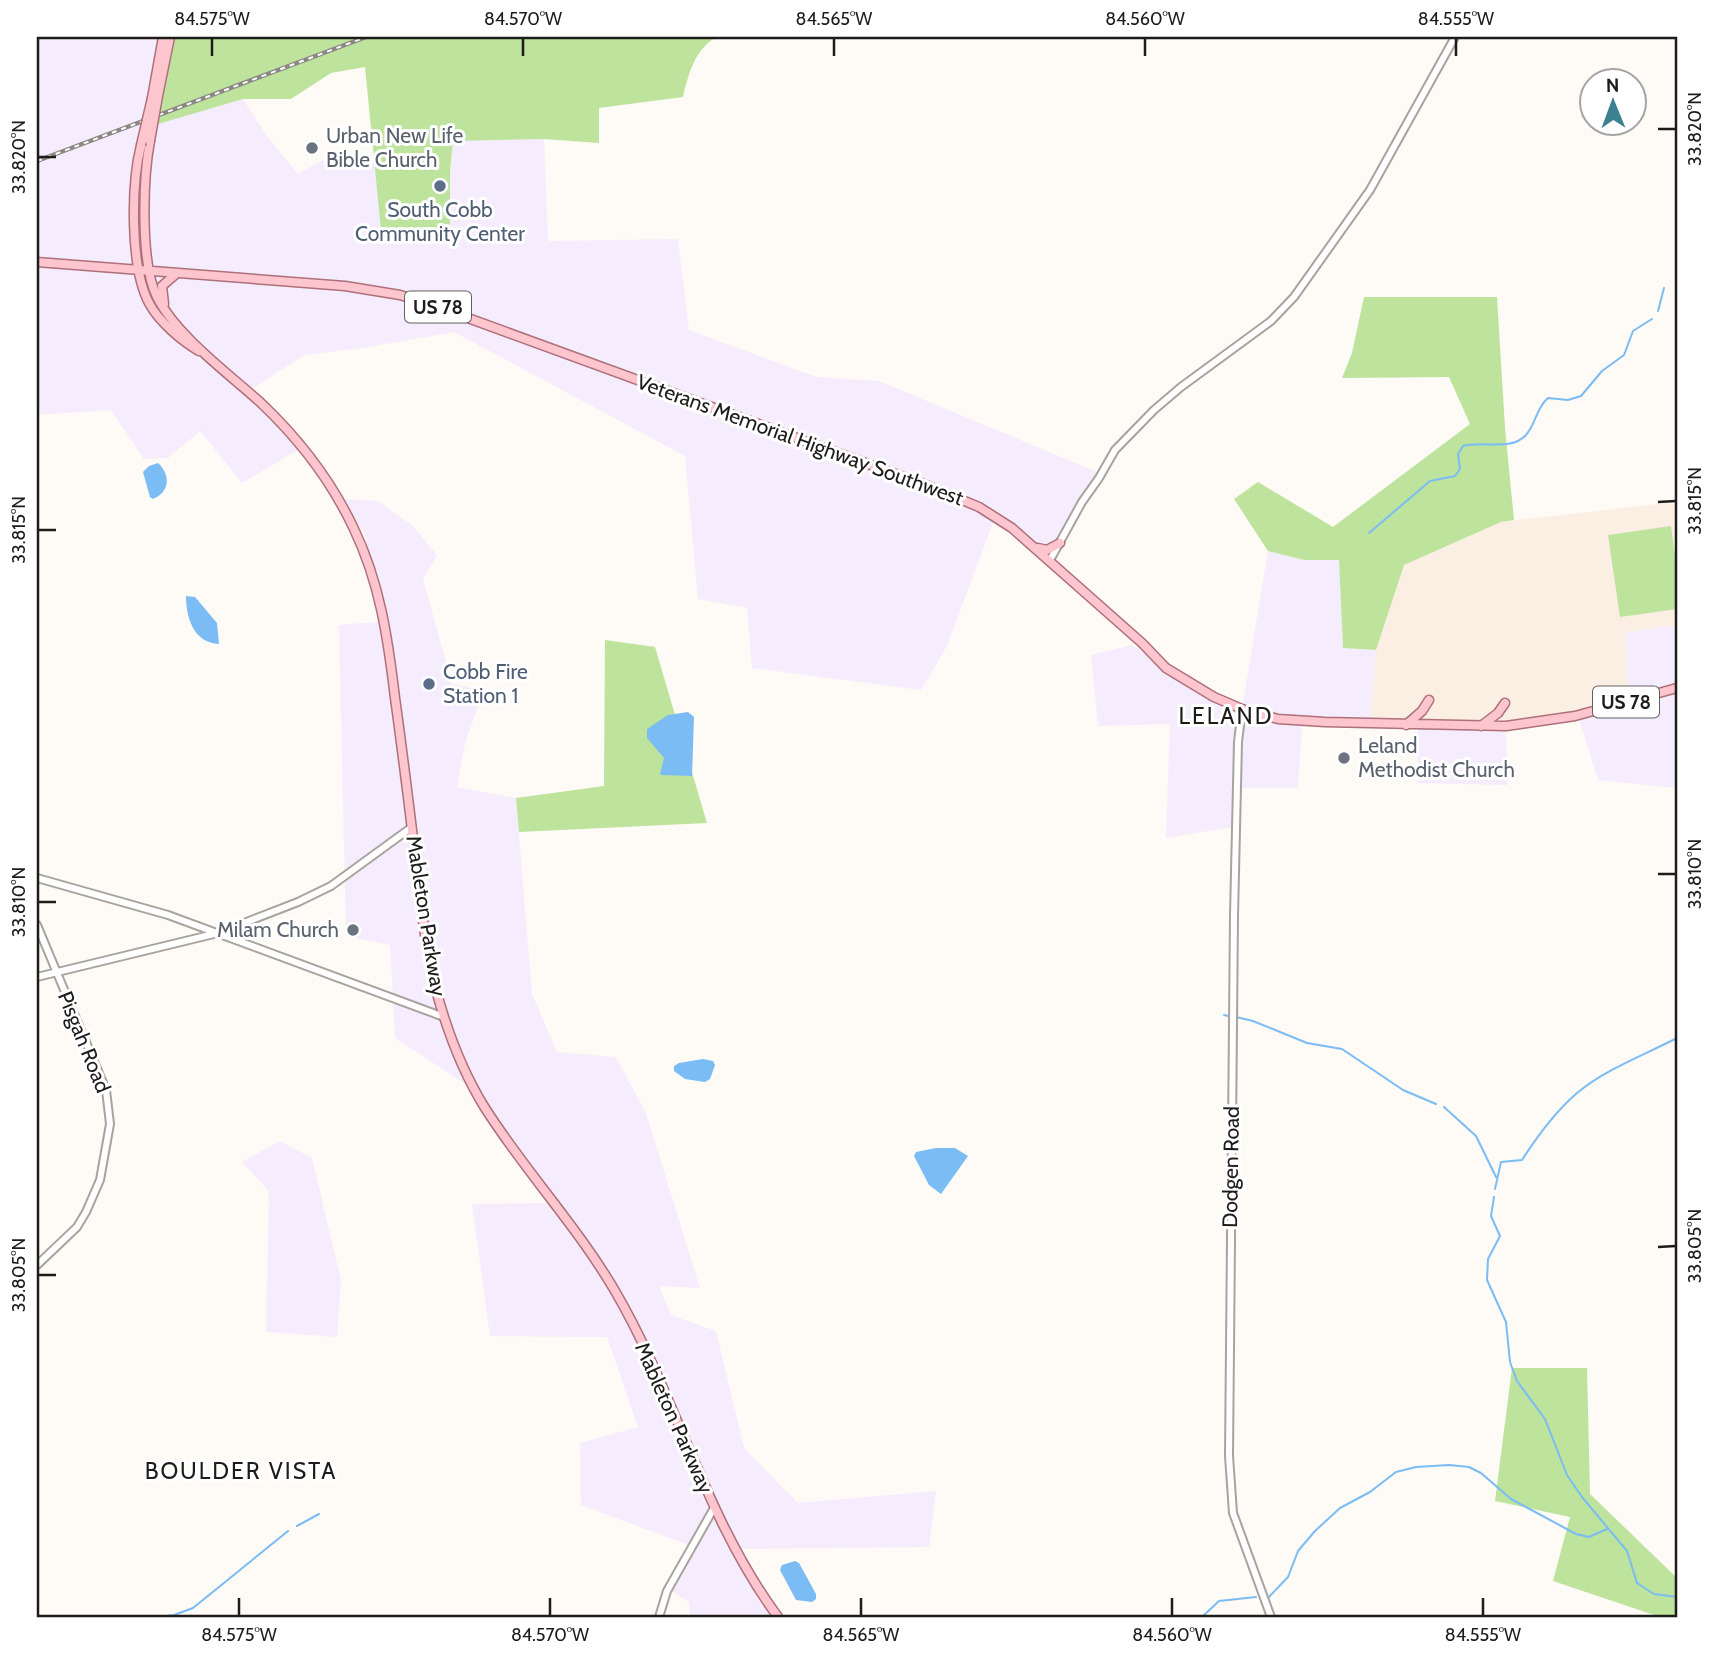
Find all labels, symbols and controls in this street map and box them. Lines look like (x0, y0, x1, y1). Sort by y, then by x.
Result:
text: 84.575°W (174, 8, 250, 30)
text: 84.570°W (484, 8, 562, 30)
text: 84.565°W (796, 8, 872, 30)
text: 84.560°W (1105, 8, 1185, 30)
text: 84.555°W (1418, 8, 1494, 30)
north arrow (1578, 66, 1648, 136)
text: N (1606, 74, 1620, 97)
text: 33.820°N (1684, 92, 1706, 166)
text: 33.820°N (8, 120, 30, 194)
place label: Urban New Life Bible Church (326, 123, 464, 172)
marker: Urban New Life Bible Church (304, 140, 320, 156)
marker: South Cobb Community Center (432, 178, 448, 194)
place label: South Cobb Community Center (355, 197, 525, 246)
road number: US 78 (405, 292, 471, 322)
street label: Veterans Memorial Highway Southwest (633, 369, 967, 510)
text: 33.815°N (1684, 467, 1706, 535)
text: 33.815°N (8, 496, 30, 564)
place label: Cobb Fire Station 1 (443, 659, 528, 708)
marker: Cobb Fire Station 1 (421, 676, 437, 692)
road number: US 78 (1593, 687, 1659, 718)
district label: LELAND (1179, 702, 1273, 730)
place label: Leland Methodist Church (1358, 733, 1515, 782)
marker: Leland Methodist Church (1336, 750, 1352, 766)
street label: Mableton Parkway (401, 834, 452, 999)
text: 33.810°N (1684, 839, 1706, 909)
text: 33.810°N (8, 867, 30, 937)
place label: Milam Church (217, 917, 339, 942)
marker: Milam Church (345, 922, 361, 938)
street label: Pisgah Road (53, 987, 116, 1096)
street label: Dodgen Road (1217, 1106, 1244, 1228)
text: 33.805°N (1684, 1209, 1706, 1283)
text: 33.805°N (8, 1238, 30, 1312)
street label: Mableton Parkway (630, 1338, 719, 1497)
district label: BOULDER VISTA (145, 1457, 337, 1485)
text: 84.575°W (201, 1624, 277, 1646)
text: 84.570°W (511, 1624, 589, 1646)
text: 84.565°W (823, 1624, 899, 1646)
text: 84.560°W (1132, 1624, 1212, 1646)
text: 84.555°W (1445, 1624, 1521, 1646)

